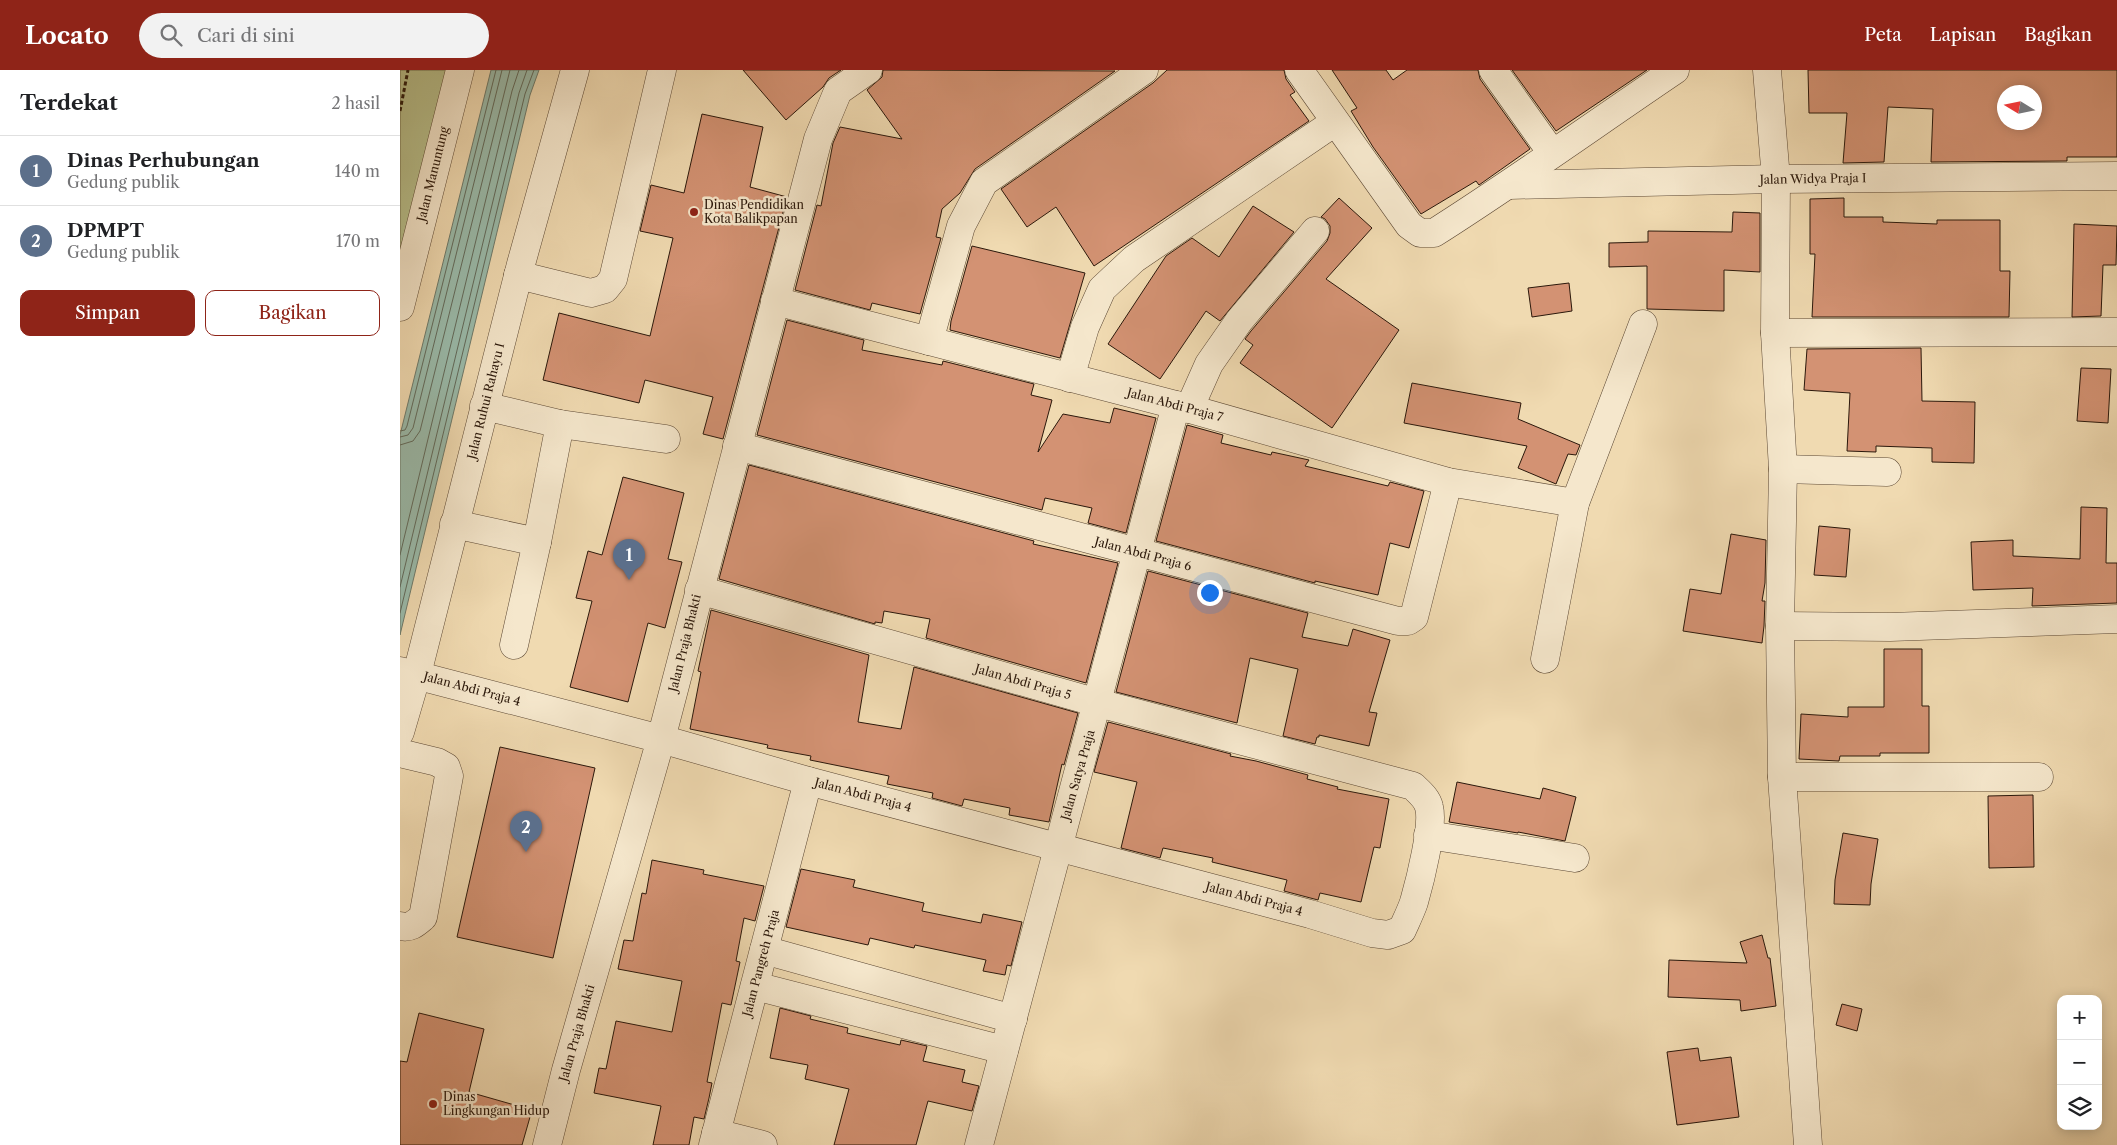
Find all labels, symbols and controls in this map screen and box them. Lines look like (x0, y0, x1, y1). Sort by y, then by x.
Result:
search box (139, 13, 489, 58)
text: Locato (25, 21, 109, 50)
icon: search (157, 21, 185, 49)
text: Cari di sini (197, 24, 295, 47)
text: Peta (1864, 24, 1902, 46)
text: Lapisan (1930, 24, 1996, 46)
text: Bagikan (2024, 24, 2092, 46)
north arrow (1997, 85, 2042, 130)
text: Terdekat (20, 90, 118, 115)
text: 2 hasil (331, 93, 380, 113)
street label: Jalan Manuntung (413, 124, 452, 225)
text: Dinas Perhubungan (67, 149, 260, 172)
text: 1 (32, 161, 40, 181)
text: 140 m (335, 161, 380, 181)
street label: Jalan Widya Praja I (1757, 170, 1867, 187)
text: Gedung publik (67, 172, 179, 192)
place label: Dinas Pendidikan Kota Balikpapan (704, 197, 804, 226)
marker: Dinas Pendidikan Kota Balikpapan (688, 206, 700, 218)
text: DPMPT (67, 219, 144, 242)
text: 2 (31, 231, 41, 251)
text: 170 m (336, 231, 380, 251)
text: Gedung publik (67, 242, 179, 262)
button: Simpan (20, 290, 195, 336)
button: Bagikan (205, 290, 380, 336)
street label: Jalan Ruhui Rahayu I (463, 341, 507, 463)
street label: Jalan Abdi Praja 7 (1124, 384, 1225, 425)
street label: Jalan Abdi Praja 6 (1091, 533, 1193, 574)
pin: 1 (613, 539, 645, 580)
your location (1197, 580, 1223, 606)
street label: Jalan Praja Bhakti (665, 592, 704, 695)
street label: Jalan Abdi Praja 5 (971, 660, 1073, 702)
street label: Jalan Abdi Praja 4 (420, 668, 522, 709)
street label: Jalan Satya Praja (1057, 727, 1098, 824)
street label: Jalan Abdi Praja 4 (811, 774, 913, 815)
pin: 2 (510, 811, 542, 852)
street label: Jalan Abdi Praja 4 (1202, 878, 1304, 919)
street label: Jalan Pangreh Praja (738, 907, 782, 1020)
street label: Jalan Praja Bhakti (555, 982, 598, 1085)
map controls (2057, 995, 2102, 1130)
button: + (2057, 995, 2102, 1040)
button: − (2057, 1040, 2102, 1085)
button: layers (2057, 1085, 2102, 1130)
place label: Dinas Lingkungan Hidup (443, 1089, 550, 1118)
marker: Dinas Lingkungan Hidup (427, 1098, 439, 1110)

